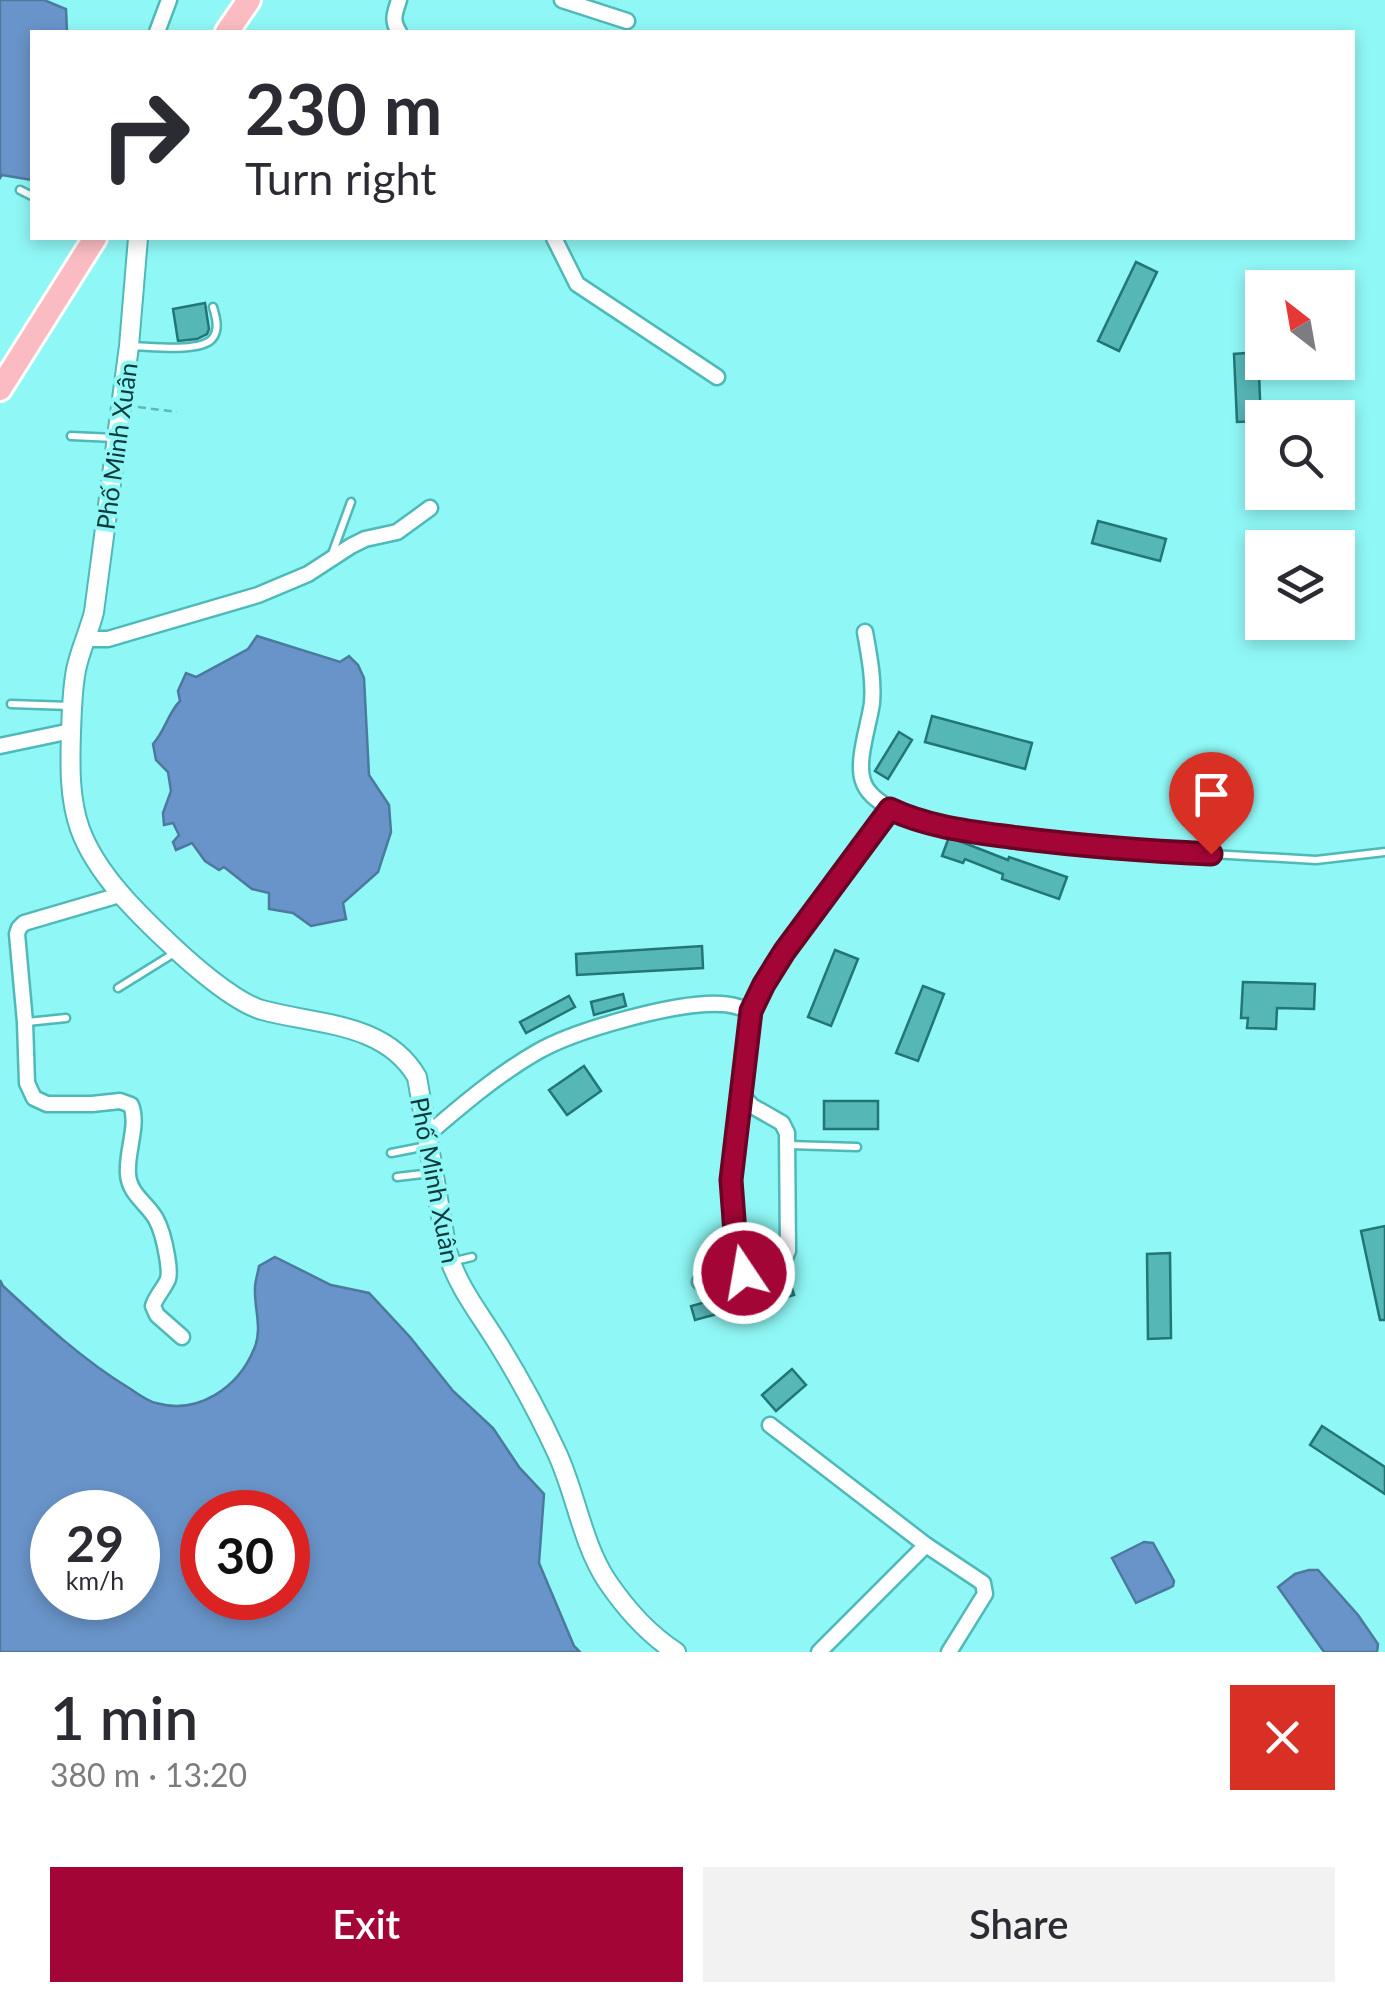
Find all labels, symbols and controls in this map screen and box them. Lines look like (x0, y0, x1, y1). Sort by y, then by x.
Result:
text: 230 m (245, 66, 442, 150)
icon: right (80, 70, 210, 200)
text: Turn right (245, 151, 436, 205)
north arrow (1245, 270, 1355, 380)
map controls (1245, 270, 1355, 640)
street label: Phố Minh Xuân (89, 360, 143, 532)
button: search (1245, 400, 1355, 510)
button: layers (1245, 530, 1355, 640)
pin (1169, 752, 1254, 855)
icon: arrive (1184, 767, 1239, 822)
street label: Phố Minh Xuân (405, 1094, 467, 1266)
position arrow (692, 1221, 796, 1325)
speed limit sign: 30 (180, 1490, 310, 1620)
text: 29 (66, 1513, 124, 1573)
text: km/h (66, 1565, 124, 1595)
text: 1 min (50, 1681, 198, 1753)
button: close (1230, 1685, 1335, 1790)
text: 380 m · 13:20 (50, 1755, 247, 1794)
button: Exit (50, 1867, 683, 1982)
button: Share (703, 1867, 1335, 1982)

